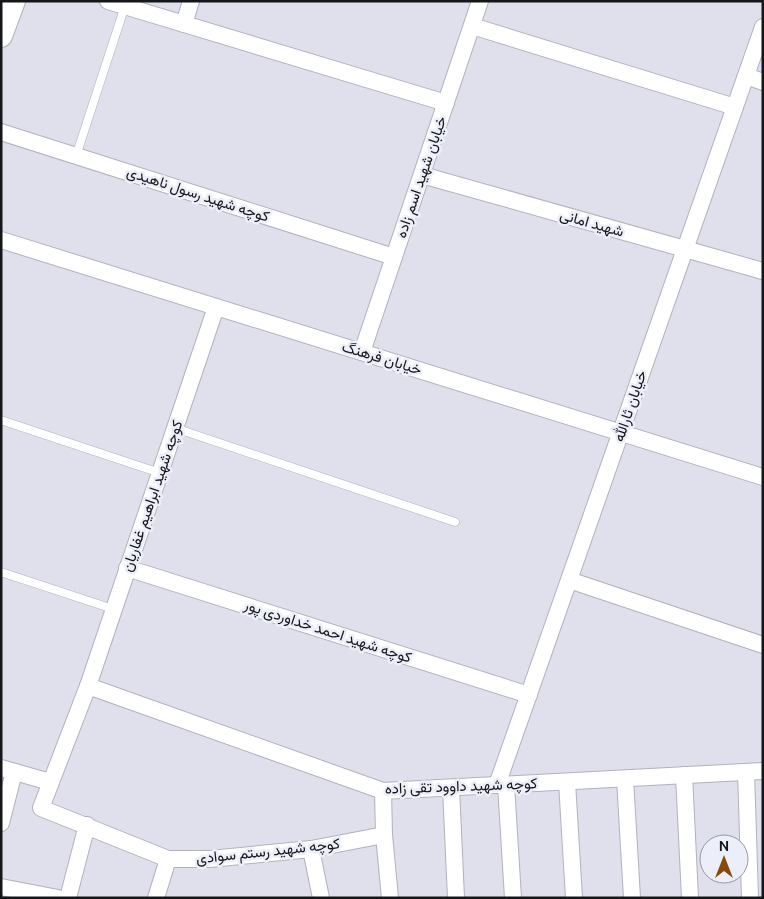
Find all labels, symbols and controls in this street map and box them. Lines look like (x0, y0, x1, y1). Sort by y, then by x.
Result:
street label: خیابان شهید اسم زاده (392, 114, 451, 241)
street label: کوچه شهید رسول ناهیدی (124, 162, 272, 227)
street label: شهید امانی (558, 205, 626, 242)
street label: خیابان فرهنگ (340, 337, 424, 379)
street label: خیابان ثارالله (609, 368, 651, 444)
street label: کوچه شهید ابراهیم غفاریان (118, 418, 187, 574)
street label: کوچه شهید احمد خداوردی پور (241, 595, 414, 668)
street label: کوچه شهید داوود تقی زاده (384, 774, 538, 799)
street label: کوچه شهید رستم سوادی (195, 834, 341, 869)
north arrow (699, 834, 749, 884)
text: N (719, 838, 729, 854)

